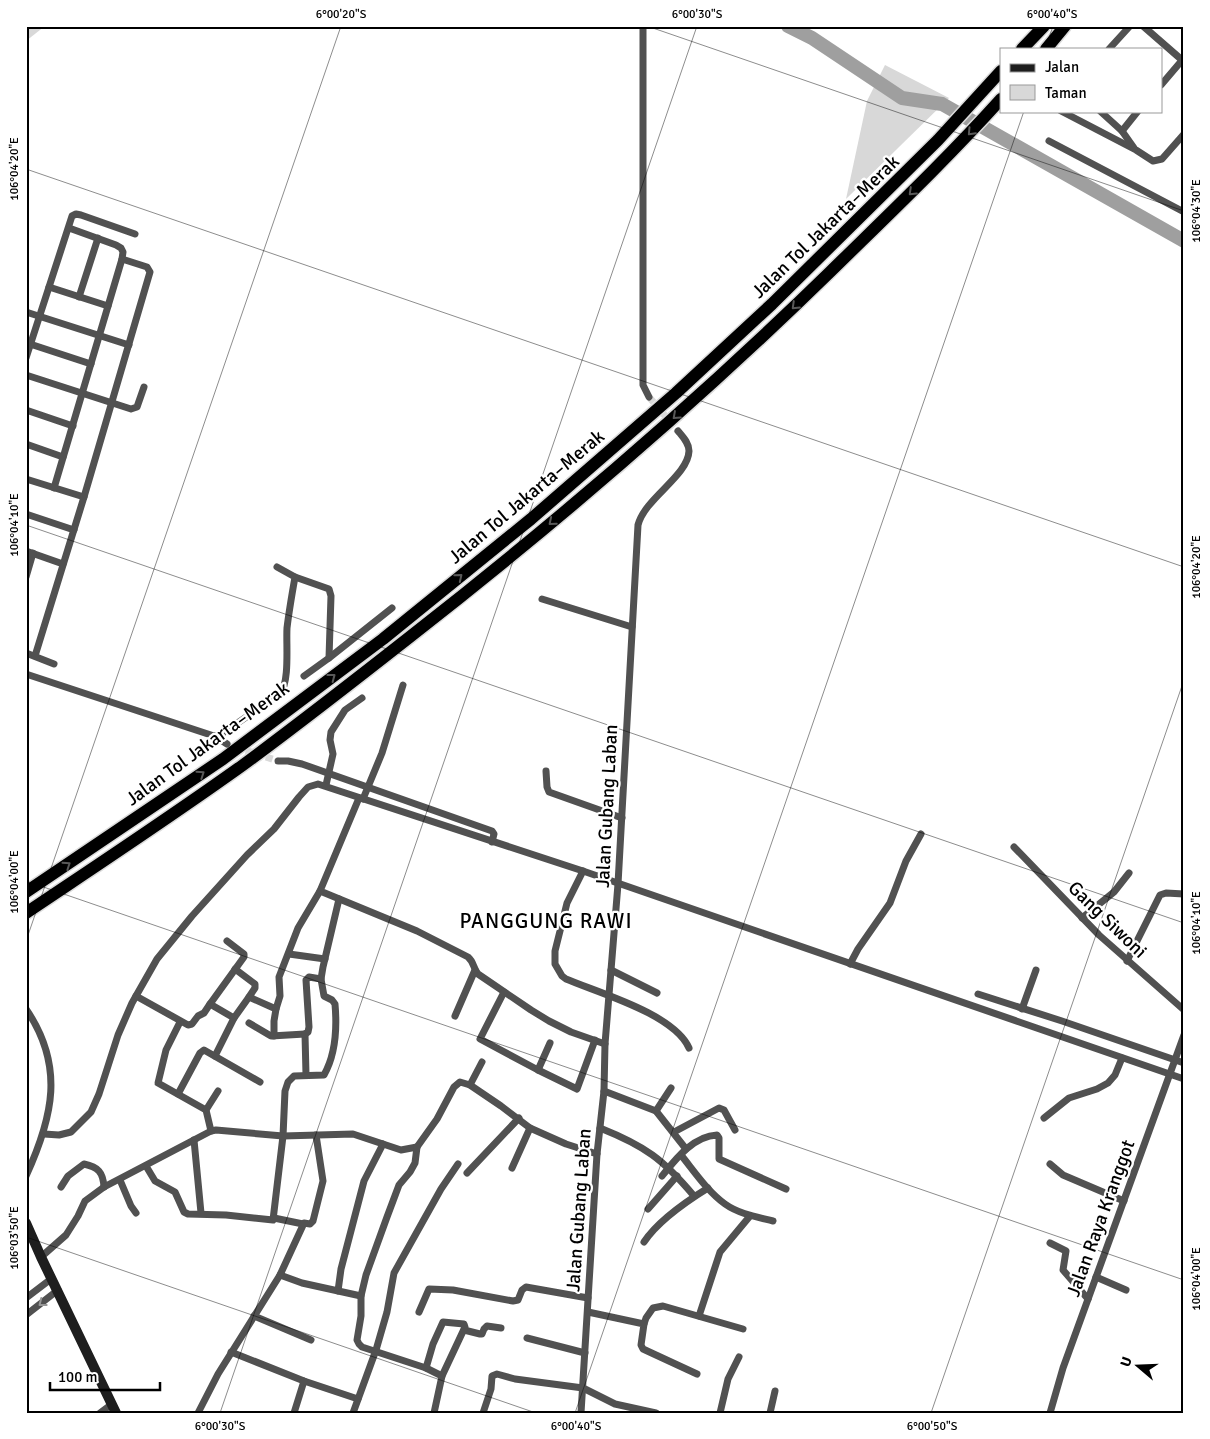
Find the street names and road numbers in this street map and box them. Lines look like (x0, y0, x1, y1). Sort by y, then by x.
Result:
street label: Jalan Tol Jakarta–Merak (747, 150, 905, 304)
street label: Jalan Tol Jakarta–Merak (444, 424, 610, 569)
street label: Jalan Tol Jakarta–Merak (121, 676, 294, 811)
street label: Jalan Gubang Laban (591, 724, 623, 888)
street label: Gang Siwoni (1063, 876, 1152, 963)
street label: Jalan Gubang Laban (561, 1128, 597, 1293)
street label: Jalan Raya Kranggot (1061, 1136, 1141, 1300)

